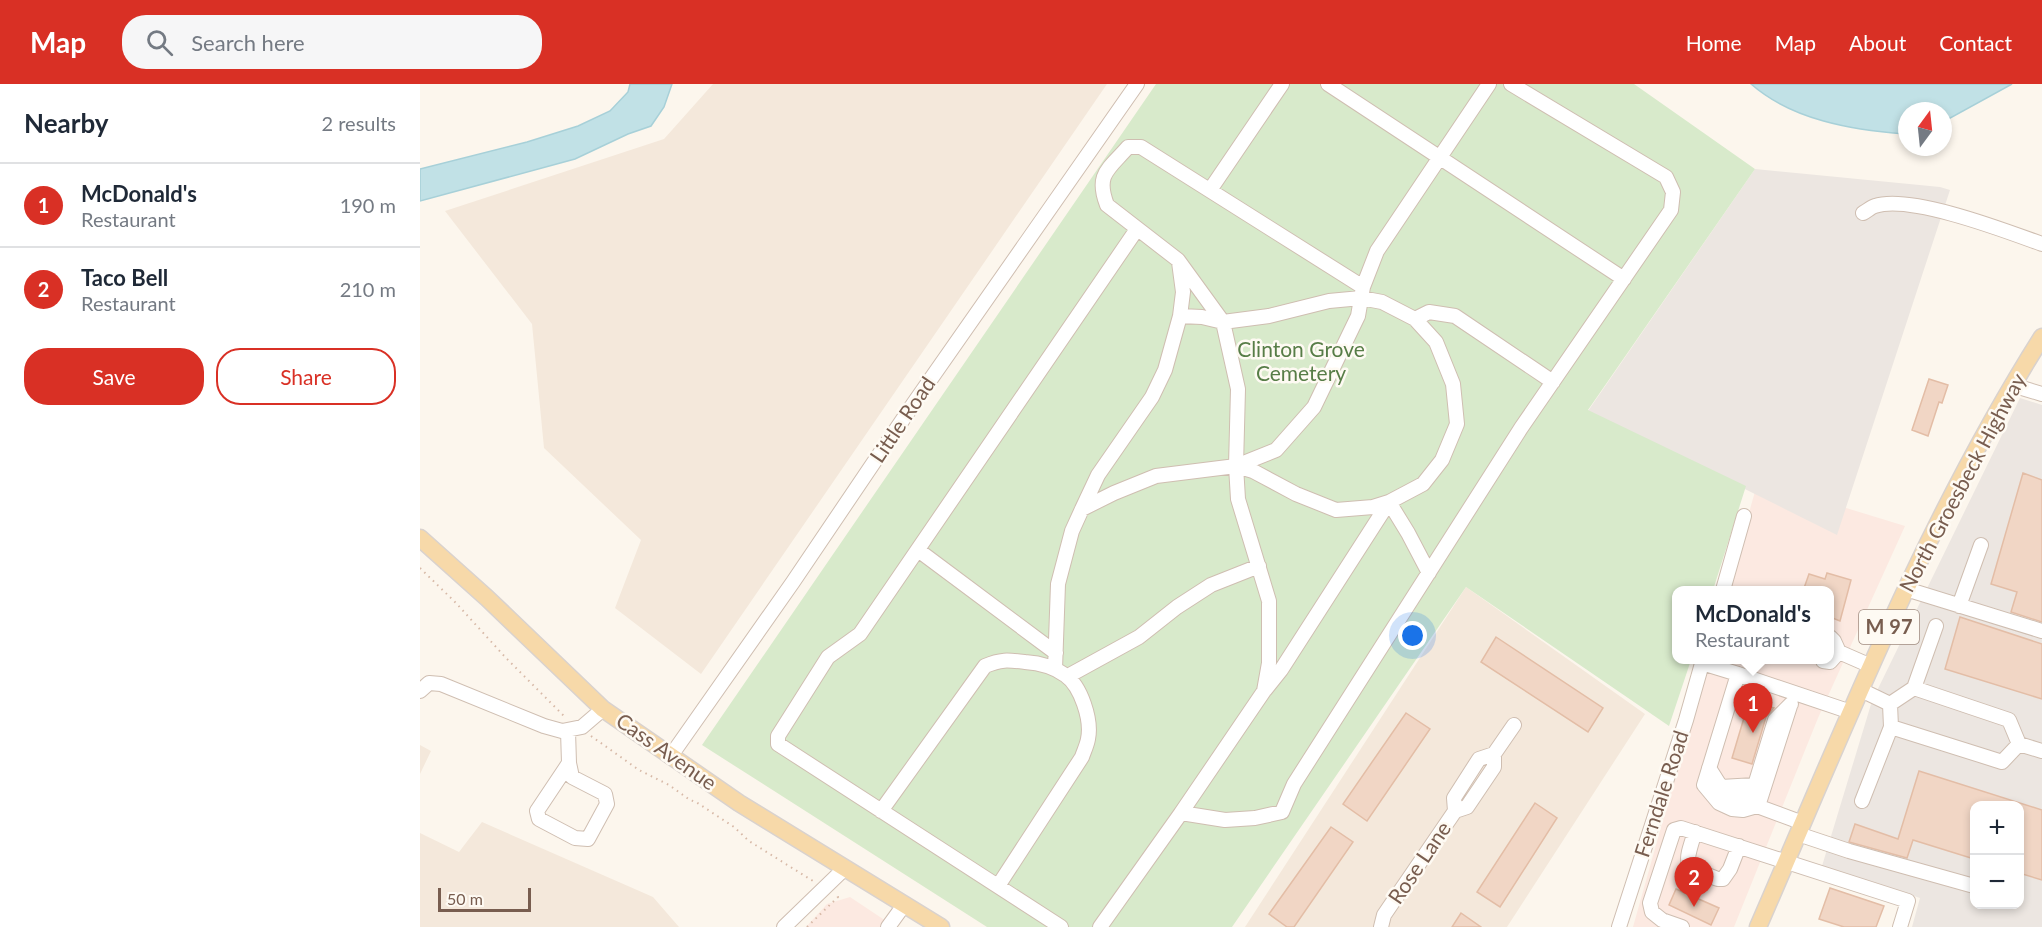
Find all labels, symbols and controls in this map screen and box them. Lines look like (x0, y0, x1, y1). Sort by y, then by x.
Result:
search box (122, 15, 542, 69)
text: Map (30, 25, 86, 59)
icon: search (143, 26, 176, 59)
text: Search here (191, 29, 305, 56)
text: Home (1686, 30, 1742, 55)
text: Map (1775, 30, 1816, 55)
text: About (1849, 30, 1906, 55)
text: Contact (1939, 30, 2012, 55)
north arrow (1898, 102, 1952, 156)
text: Nearby (24, 107, 109, 139)
text: 2 results (321, 111, 396, 135)
text: McDonald's (81, 180, 197, 207)
text: 1 (38, 193, 49, 217)
text: 190 m (340, 193, 396, 217)
text: Restaurant (81, 207, 176, 231)
text: Taco Bell (81, 264, 168, 291)
text: 2 (38, 277, 49, 301)
text: 210 m (340, 277, 396, 301)
text: Restaurant (81, 291, 176, 315)
park label: Clinton Grove Cemetery (1237, 336, 1365, 385)
button: Save (24, 348, 204, 405)
button: Share (216, 348, 396, 405)
street label: North Groesbeck Highway (1893, 368, 2030, 596)
street label: Little Road (864, 371, 940, 467)
popup (1672, 586, 1834, 664)
text: McDonald's (1695, 600, 1811, 627)
road number: M 97 (1859, 610, 1919, 644)
your location (1398, 621, 1427, 650)
text: Restaurant (1695, 627, 1790, 651)
pin: 1 (1734, 684, 1772, 733)
street label: Cass Avenue (612, 707, 722, 795)
street label: Ferndale Road (1628, 727, 1693, 860)
map controls (1970, 801, 2024, 909)
button: + (1970, 801, 2024, 855)
street label: Rose Lane (1382, 816, 1455, 908)
button: − (1970, 855, 2024, 909)
pin: 2 (1674, 858, 1714, 907)
scale bar (438, 885, 531, 912)
text: 50 m (447, 889, 483, 908)

